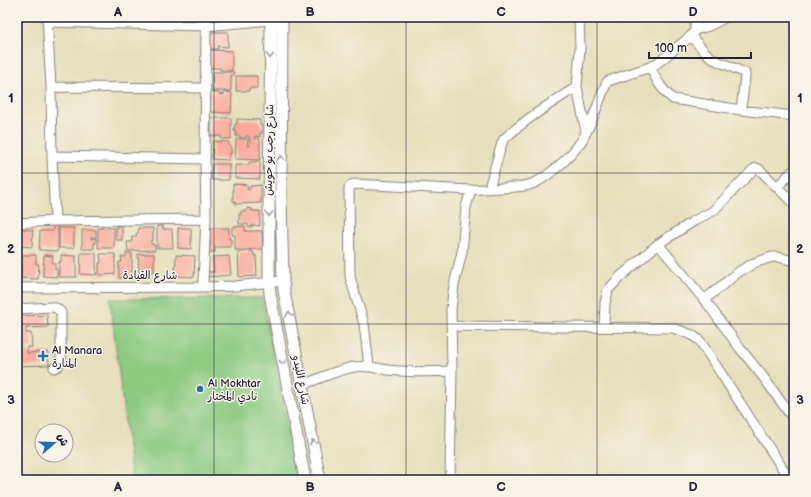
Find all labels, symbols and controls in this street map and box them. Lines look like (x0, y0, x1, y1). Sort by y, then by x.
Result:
text: A (113, 4, 122, 20)
text: B (305, 4, 315, 20)
text: C (496, 4, 506, 20)
text: D (688, 4, 698, 20)
scale bar (649, 34, 751, 60)
text: 100 m (655, 41, 687, 56)
one-way arrow (266, 53, 275, 59)
text: 1 (8, 90, 14, 106)
text: 1 (797, 90, 803, 106)
street label: شارع رجب بو حويش (262, 104, 278, 196)
one-way arrow (277, 155, 285, 161)
one-way arrow (265, 211, 273, 217)
text: 2 (7, 241, 15, 257)
text: 2 (796, 241, 804, 257)
street label: شارع القيادة (123, 269, 177, 284)
one-way arrow (285, 311, 293, 317)
place label: Al Manara المنارة (52, 344, 102, 370)
marker: Al Manara المنارة (37, 350, 49, 362)
street label: شارع الليدو (288, 353, 312, 406)
one-way arrow (278, 359, 287, 366)
place label: Al Mokhtar نادي المختار (207, 377, 262, 405)
marker: Al Mokhtar نادي المختار (195, 384, 205, 394)
text: 3 (7, 392, 15, 408)
text: 3 (796, 392, 804, 408)
north arrow (34, 423, 74, 463)
text: ش (55, 432, 71, 448)
one-way arrow (309, 439, 317, 445)
text: A (113, 479, 122, 495)
text: B (305, 479, 315, 495)
text: C (496, 479, 506, 495)
text: D (688, 479, 698, 495)

